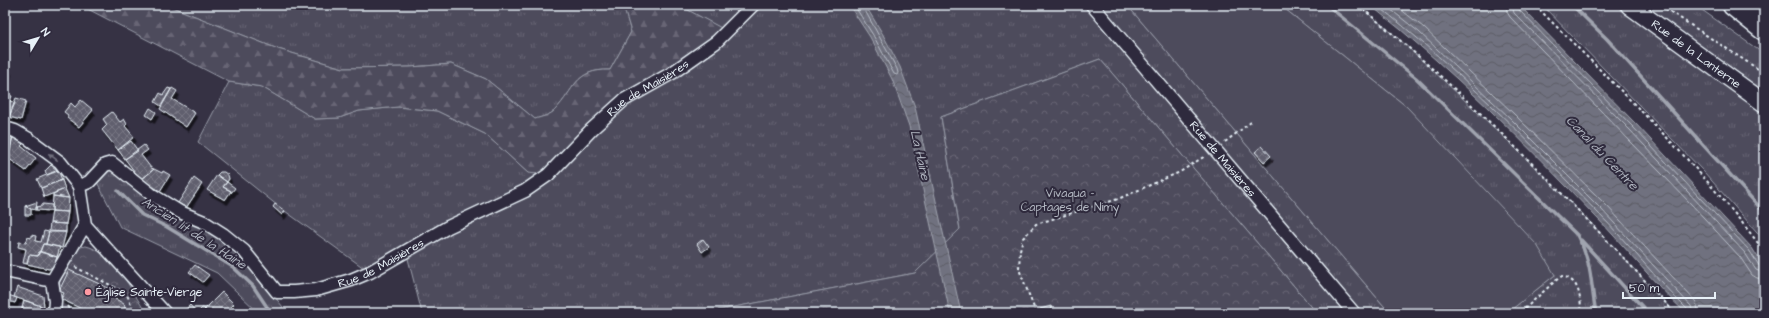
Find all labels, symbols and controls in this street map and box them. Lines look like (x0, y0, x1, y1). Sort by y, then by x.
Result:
street label: Rue de la Lanterne (1648, 15, 1745, 92)
north arrow (18, 18, 58, 58)
text: N (37, 25, 54, 40)
street label: Rue de Maisières (603, 55, 692, 120)
water label: Canal du Centre (1562, 112, 1643, 195)
street label: Rue de Maisières (1186, 117, 1260, 200)
water label: La Haine (906, 128, 935, 183)
one-way arrow (48, 153, 59, 161)
park label: Vivaqua - Captages de Nimy (1021, 185, 1120, 217)
water label: Ancien lit de la Haine (138, 193, 250, 274)
street label: Rue de Maisières (336, 234, 427, 292)
scale bar (1623, 274, 1715, 300)
text: 50 m (1629, 280, 1660, 297)
place label: Église Sainte-Vierge (96, 284, 203, 302)
marker: Église Sainte-Vierge (83, 287, 93, 297)

